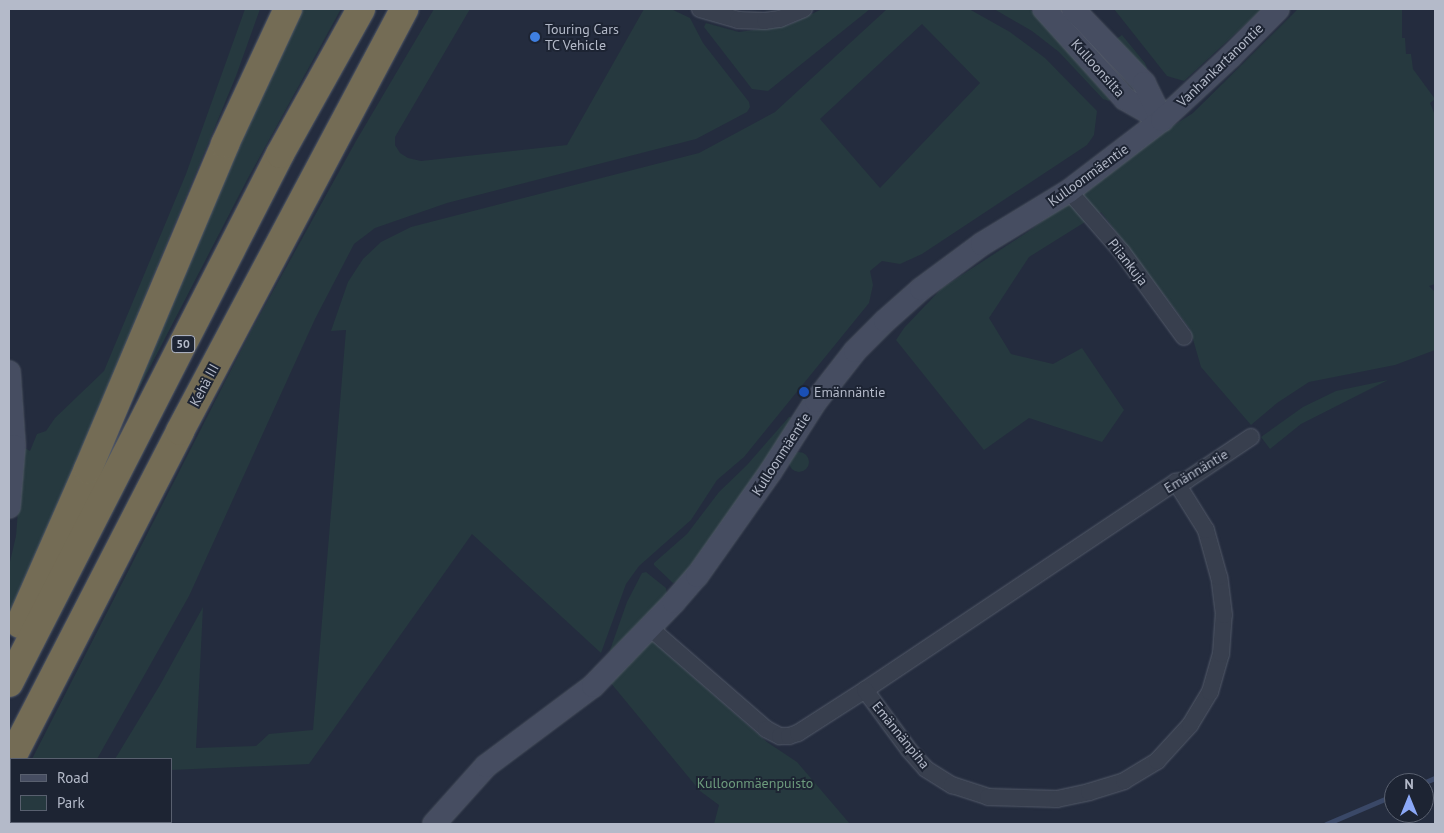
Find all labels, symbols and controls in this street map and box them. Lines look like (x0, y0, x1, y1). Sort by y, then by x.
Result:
street label: Vanhankartanontie (1173, 20, 1267, 110)
place label: Touring Cars TC Vehicle (545, 21, 619, 54)
marker: Touring Cars TC Vehicle (529, 31, 541, 43)
street label: Kulloonsilta (1068, 36, 1128, 100)
street label: Kulloonmäentie (1045, 140, 1131, 210)
street label: Piiankuja (1104, 235, 1152, 289)
road number: 50 (170, 334, 196, 354)
street label: Kehä III (186, 361, 222, 409)
place label: Emännäntie (814, 384, 885, 400)
marker: Emännäntie (798, 386, 810, 398)
street label: Kulloonmäentie (748, 409, 814, 499)
street label: Emännäntie (1161, 445, 1231, 497)
street label: Emännänpiha (869, 698, 933, 772)
legend (10, 758, 172, 823)
text: Road (57, 768, 89, 787)
north arrow (1384, 773, 1434, 823)
park label: Kulloonmäenpuisto (697, 775, 813, 791)
text: N (1404, 775, 1414, 793)
text: Park (57, 793, 85, 812)

